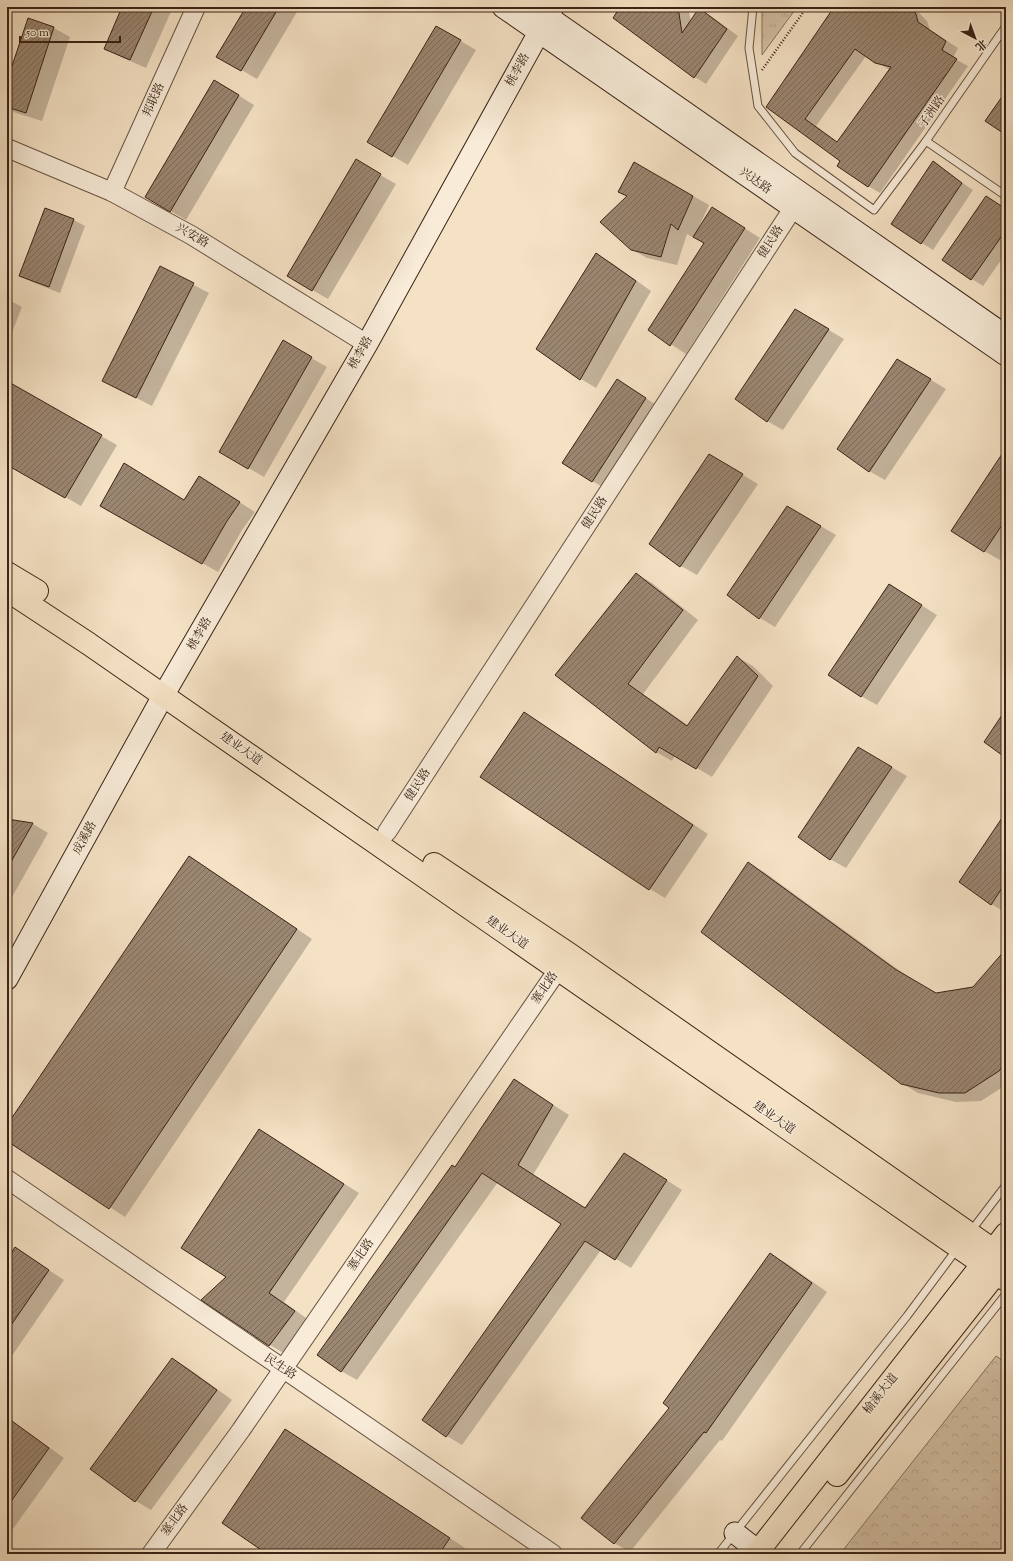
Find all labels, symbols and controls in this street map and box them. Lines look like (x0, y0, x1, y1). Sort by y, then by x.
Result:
scale bar (20, 18, 120, 44)
north arrow (955, 18, 995, 58)
text: 50 m (25, 24, 49, 42)
text: 北 (972, 35, 990, 54)
street label: 桃李路 (501, 50, 535, 90)
street label: 邦联路 (138, 80, 170, 120)
street label: 子洲路 (914, 92, 950, 132)
street label: 兴达路 (735, 163, 775, 199)
street label: 兴安路 (172, 219, 212, 253)
street label: 健民路 (754, 222, 788, 262)
street label: 桃李路 (344, 333, 378, 373)
street label: 健民路 (578, 493, 612, 533)
street label: 桃李路 (183, 614, 217, 654)
street label: 建业大道 (216, 728, 266, 770)
street label: 健民路 (401, 765, 435, 805)
street label: 成溪路 (68, 818, 102, 858)
street label: 建业大道 (482, 912, 532, 954)
street label: 塞北路 (527, 968, 563, 1008)
street label: 建业大道 (749, 1097, 799, 1139)
street label: 塞北路 (343, 1235, 379, 1275)
street label: 民生路 (260, 1349, 300, 1385)
street label: 榆溪大道 (859, 1370, 903, 1418)
street label: 塞北路 (157, 1500, 193, 1540)

